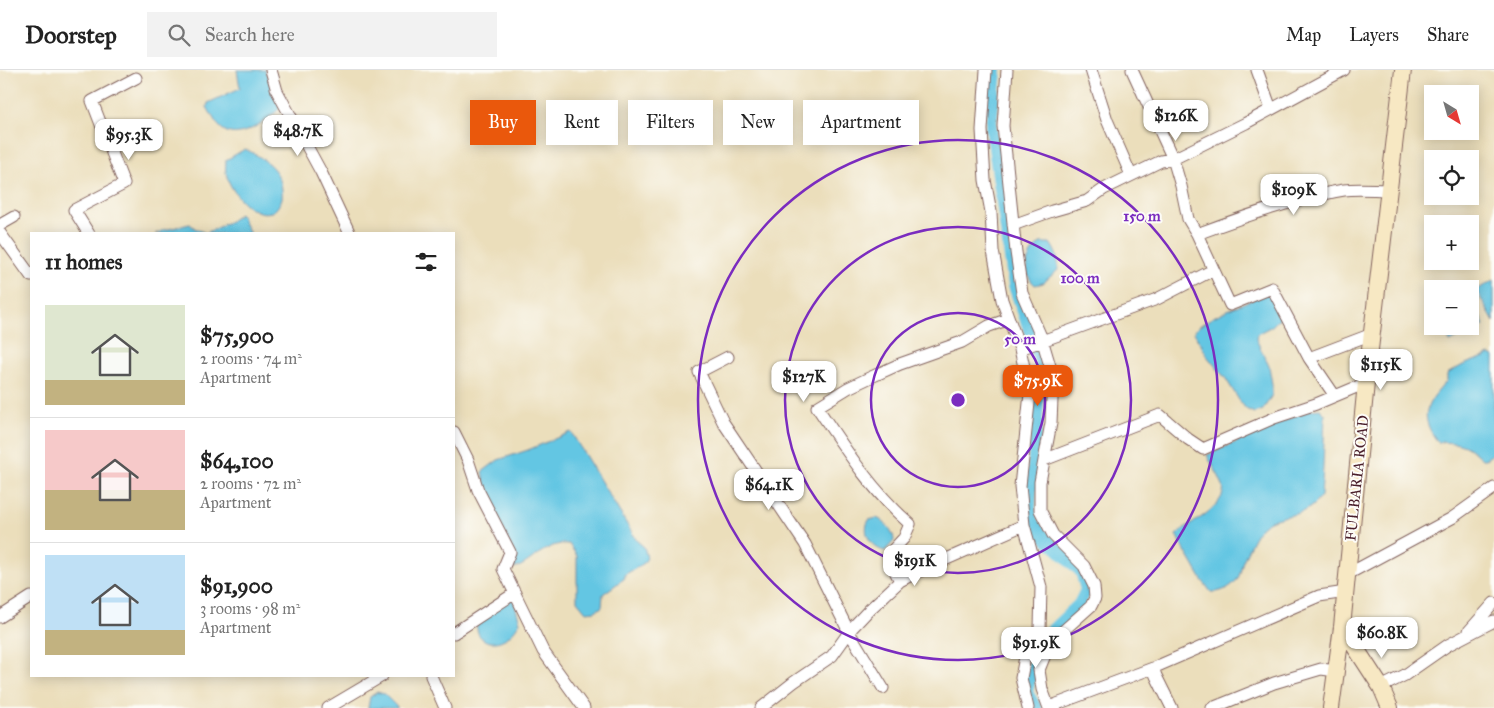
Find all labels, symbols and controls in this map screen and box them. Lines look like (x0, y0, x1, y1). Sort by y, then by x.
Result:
search box (147, 12, 497, 57)
text: Doorstep (25, 20, 117, 50)
icon: search (165, 21, 193, 49)
text: Search here (205, 23, 295, 46)
text: Map (1286, 24, 1321, 46)
text: Layers (1349, 24, 1399, 46)
text: Share (1427, 24, 1469, 46)
north arrow (1424, 85, 1479, 140)
map controls (1424, 85, 1479, 335)
chip: Buy (470, 100, 536, 145)
chip: Rent (546, 100, 618, 145)
chip: Filters (628, 100, 713, 145)
chip: New (723, 100, 793, 145)
chip: Apartment (803, 100, 919, 145)
pin: $126K (1141, 100, 1211, 142)
text: $126K (1154, 106, 1198, 125)
pin: $48.7K (257, 114, 339, 157)
pin: $95.3K (88, 118, 170, 161)
text: $48.7K (273, 121, 323, 140)
text: $95.3K (106, 125, 152, 144)
button: locate (1424, 150, 1479, 205)
pin: $109K (1259, 174, 1329, 216)
text: $109K (1271, 180, 1317, 199)
text: 150 m (1123, 207, 1161, 225)
button: + (1424, 215, 1479, 270)
icon: filters (412, 248, 440, 276)
text: 11 homes (45, 249, 122, 275)
text: 100 m (1060, 269, 1100, 287)
button: − (1424, 280, 1479, 335)
text: $75,900 (200, 323, 274, 349)
icon: home (85, 325, 145, 385)
text: 50 m (1004, 330, 1036, 348)
pin: $115K (1346, 348, 1416, 391)
text: 2 rooms · 74 m² (200, 349, 302, 368)
text: $115K (1361, 355, 1401, 374)
pin: $127K (769, 360, 839, 403)
pin: $75.9K (997, 364, 1079, 407)
text: $127K (782, 367, 826, 386)
text: Apartment (200, 368, 272, 387)
text: $75.9K (1014, 371, 1062, 390)
centre of rings (949, 391, 967, 409)
street label: FULBARIA ROAD (1341, 414, 1373, 542)
text: $64,100 (200, 448, 274, 474)
icon: home (85, 450, 145, 510)
pin: $64.1K (728, 468, 810, 511)
text: 2 rooms · 72 m² (200, 474, 301, 493)
text: $64.1K (745, 475, 793, 494)
text: Apartment (200, 493, 272, 512)
pin: $191K (880, 544, 950, 587)
text: $191K (894, 551, 936, 570)
text: $91,900 (200, 573, 273, 599)
icon: home (85, 575, 145, 635)
text: 3 rooms · 98 m² (200, 599, 300, 618)
pin: $60.8K (1341, 616, 1423, 659)
text: Apartment (200, 618, 272, 637)
text: $60.8K (1357, 623, 1407, 642)
pin: $91.9K (995, 626, 1077, 669)
text: $91.9K (1012, 633, 1060, 652)

